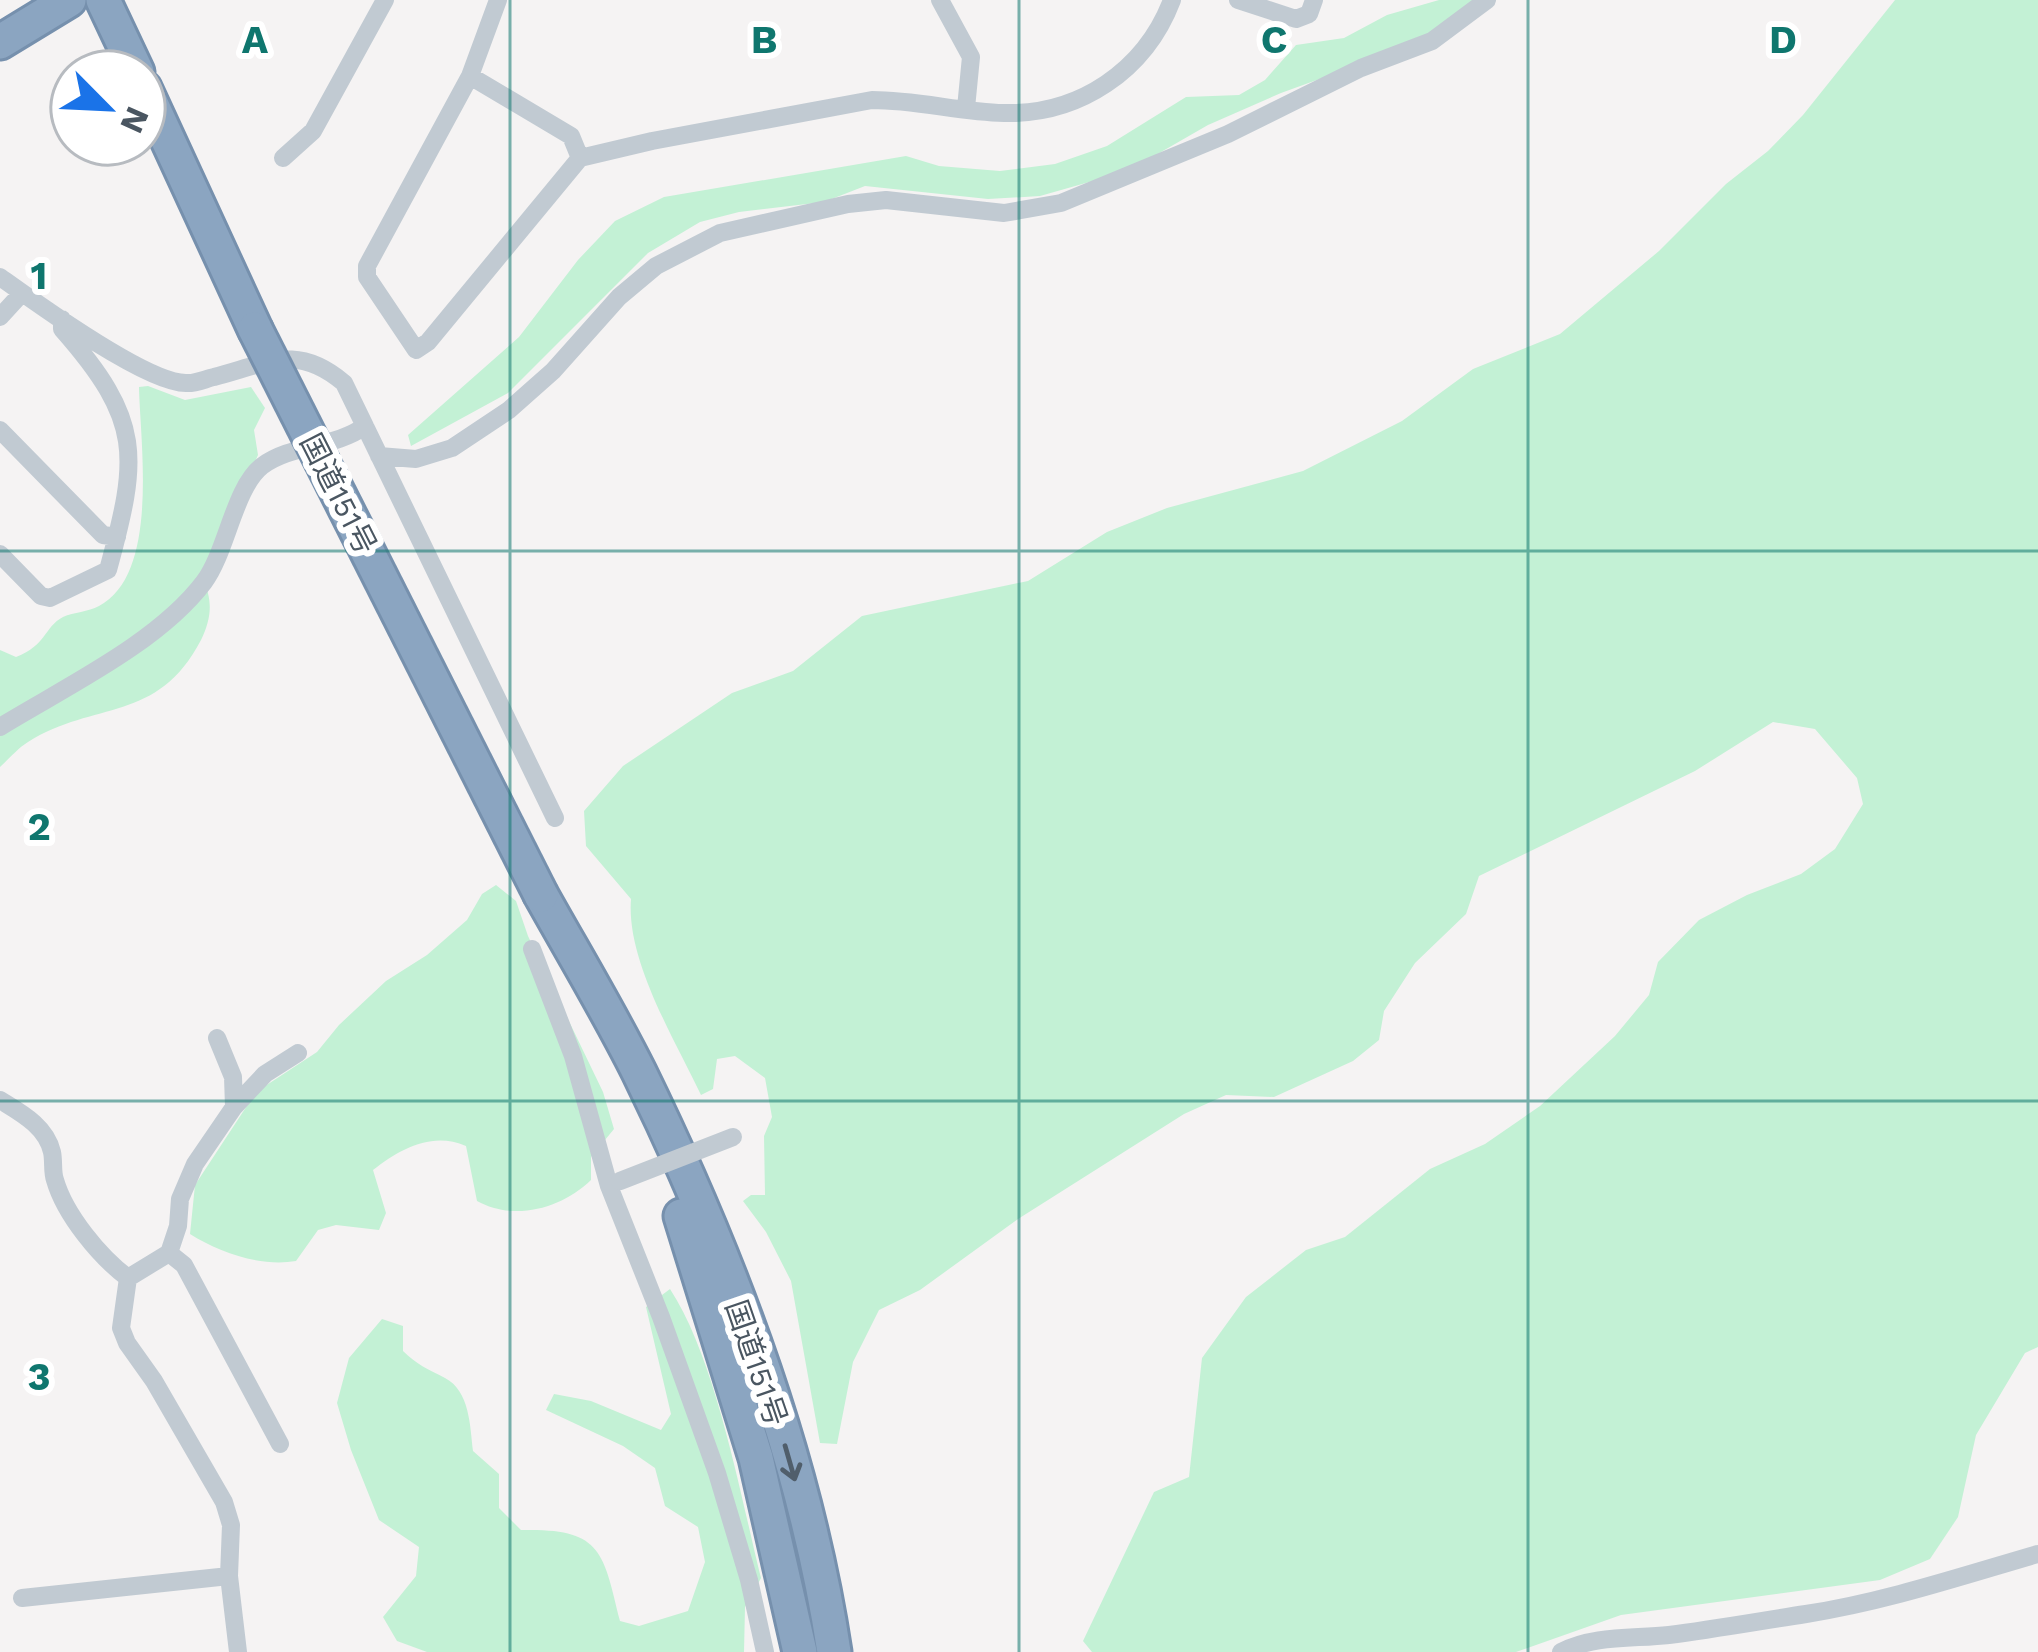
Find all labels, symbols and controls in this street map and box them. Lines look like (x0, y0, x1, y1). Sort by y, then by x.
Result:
text: A (242, 17, 269, 62)
text: B (751, 17, 777, 62)
text: C (1261, 17, 1287, 62)
text: D (1769, 17, 1797, 62)
north arrow (48, 48, 168, 168)
text: N (112, 101, 158, 139)
text: 1 (31, 253, 47, 298)
street label: 国道151号 (293, 428, 384, 560)
text: 2 (27, 804, 51, 849)
street label: 国道151号 (719, 1295, 794, 1430)
text: 3 (27, 1354, 51, 1399)
one-way arrow (780, 1443, 802, 1481)

